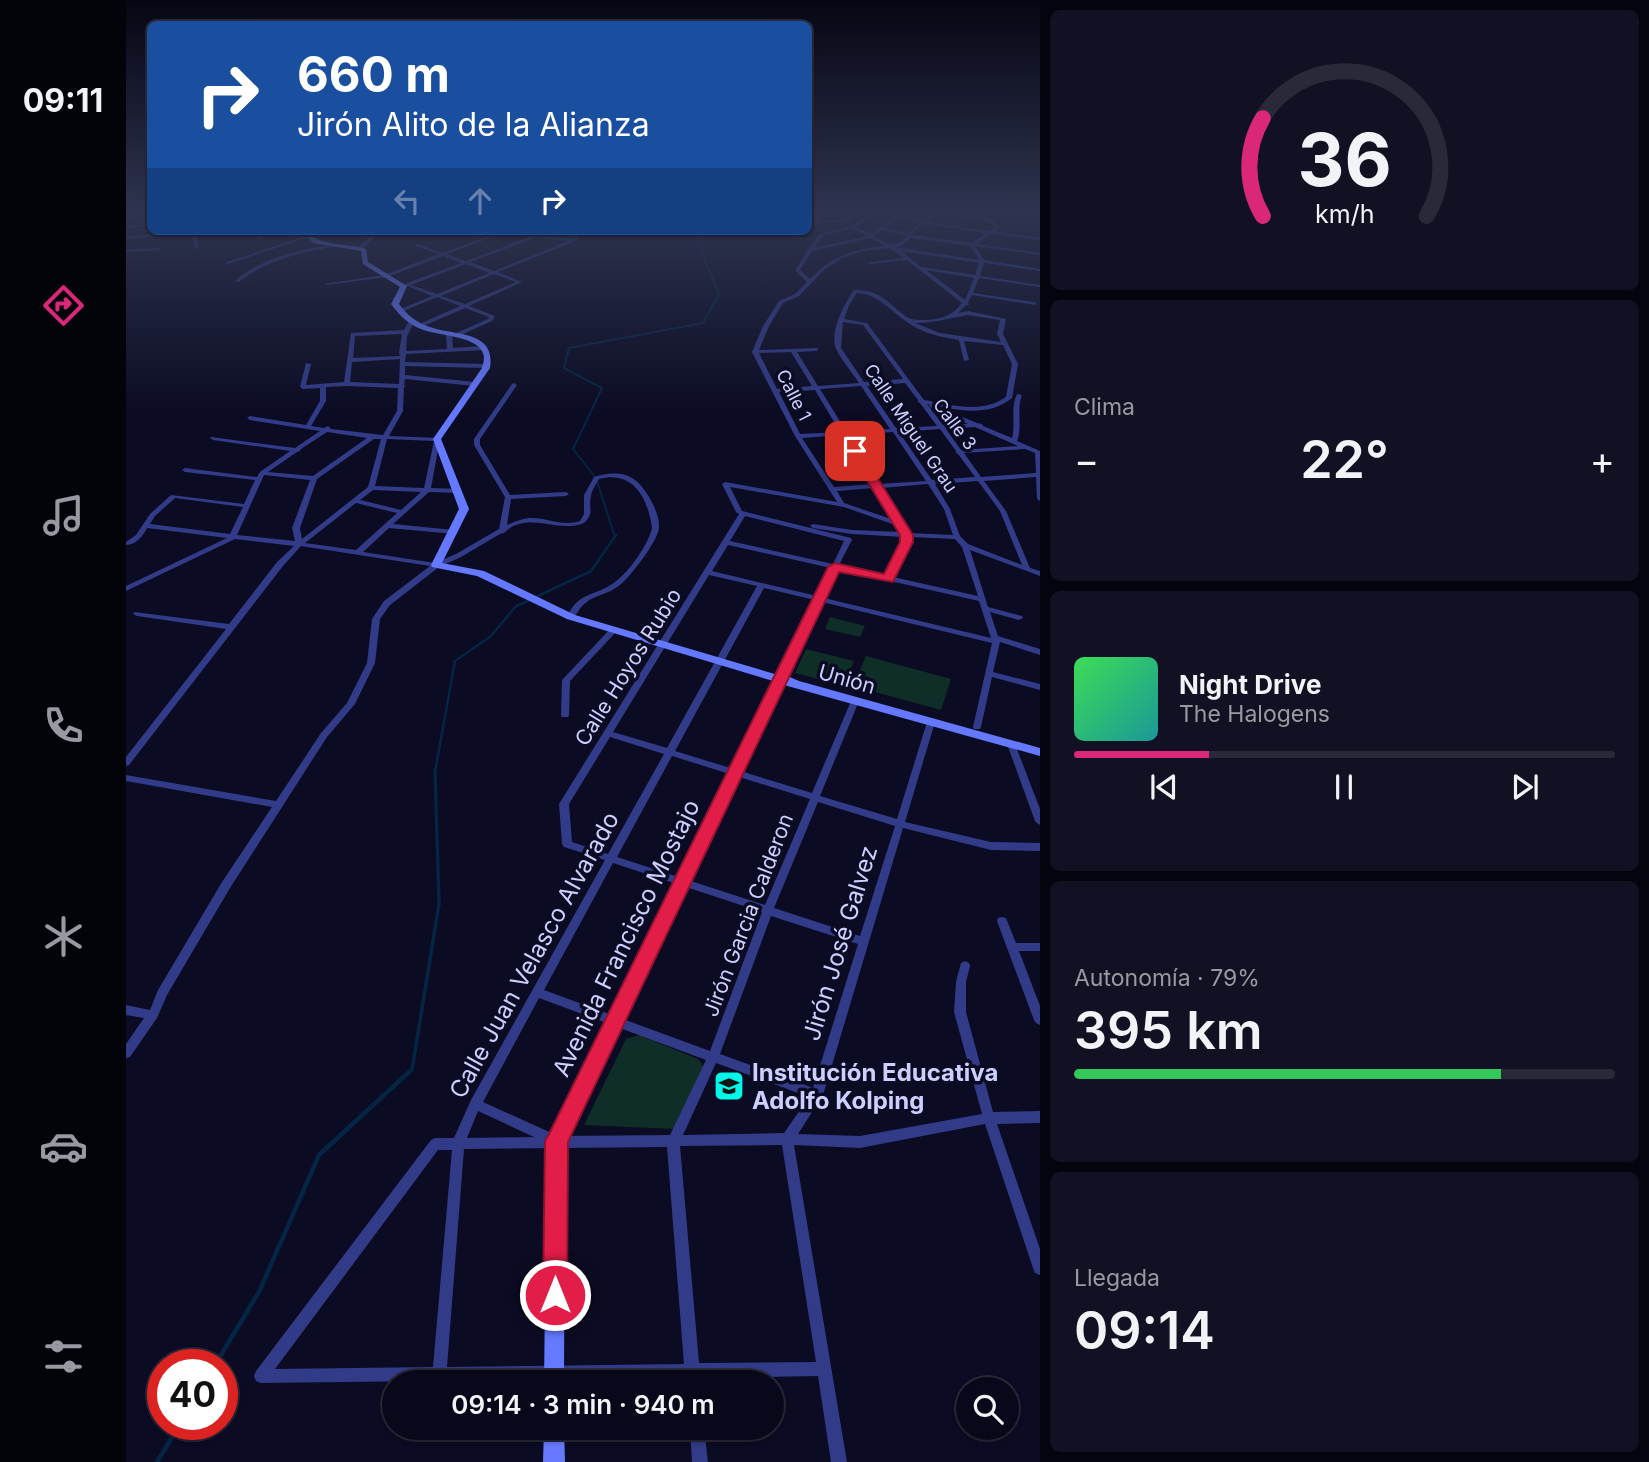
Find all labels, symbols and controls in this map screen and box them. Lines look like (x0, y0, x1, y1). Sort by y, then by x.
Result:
text: 660 m (297, 45, 450, 104)
icon: right (182, 49, 273, 140)
text: 09:11 (23, 81, 103, 120)
text: Jirón Alito de la Alianza (297, 105, 650, 144)
text: 36 (1297, 116, 1392, 205)
icon: left (388, 182, 426, 220)
icon: ahead (461, 182, 499, 220)
icon: right (534, 182, 572, 220)
text: km/h (1315, 199, 1374, 229)
icon: directions (39, 281, 88, 330)
street label: Calle Miguel Grau (860, 360, 962, 496)
street label: Calle 1 (772, 366, 816, 424)
text: Clima (1074, 393, 1135, 421)
street label: Calle 3 (929, 394, 981, 454)
pin (825, 421, 885, 481)
text: 22° (1300, 428, 1389, 491)
icon: arrive (836, 432, 874, 470)
text: − (1074, 437, 1099, 483)
text: + (1590, 437, 1615, 483)
icon: music (39, 491, 88, 540)
street label: Calle Hoyos Rubio (570, 584, 686, 750)
street label: Unión (816, 659, 878, 699)
text: Night Drive (1179, 669, 1321, 700)
text: The Halogens (1179, 700, 1330, 728)
icon: phone (39, 701, 88, 750)
icon: previous (1145, 768, 1183, 806)
icon: pause (1325, 768, 1363, 806)
icon: next (1506, 768, 1544, 806)
street label: Avenida Francisco Mostajo (546, 795, 706, 1081)
street label: Calle Juan Velasco Alvarado (443, 807, 625, 1103)
street label: Jirón Garcia Calderon (698, 810, 798, 1020)
street label: Jirón José Galvez (797, 842, 883, 1044)
icon: climate (39, 912, 88, 961)
text: Autonomía · 79% (1074, 964, 1260, 992)
text: 395 km (1074, 999, 1263, 1062)
place label: Institución Educativa Adolfo Kolping (752, 1058, 998, 1115)
school or university icon: Institución Educativa Adolfo Kolping (712, 1069, 746, 1103)
icon: car (39, 1122, 88, 1171)
position arrow (518, 1258, 592, 1332)
text: Llegada (1074, 1264, 1160, 1292)
text: 09:14 (1074, 1299, 1215, 1362)
icon: filters (39, 1332, 88, 1381)
speed limit sign: 40 (147, 1349, 238, 1440)
map controls (956, 1377, 1019, 1440)
button: search (956, 1377, 1019, 1440)
text: 09:14 · 3 min · 940 m (451, 1389, 715, 1420)

